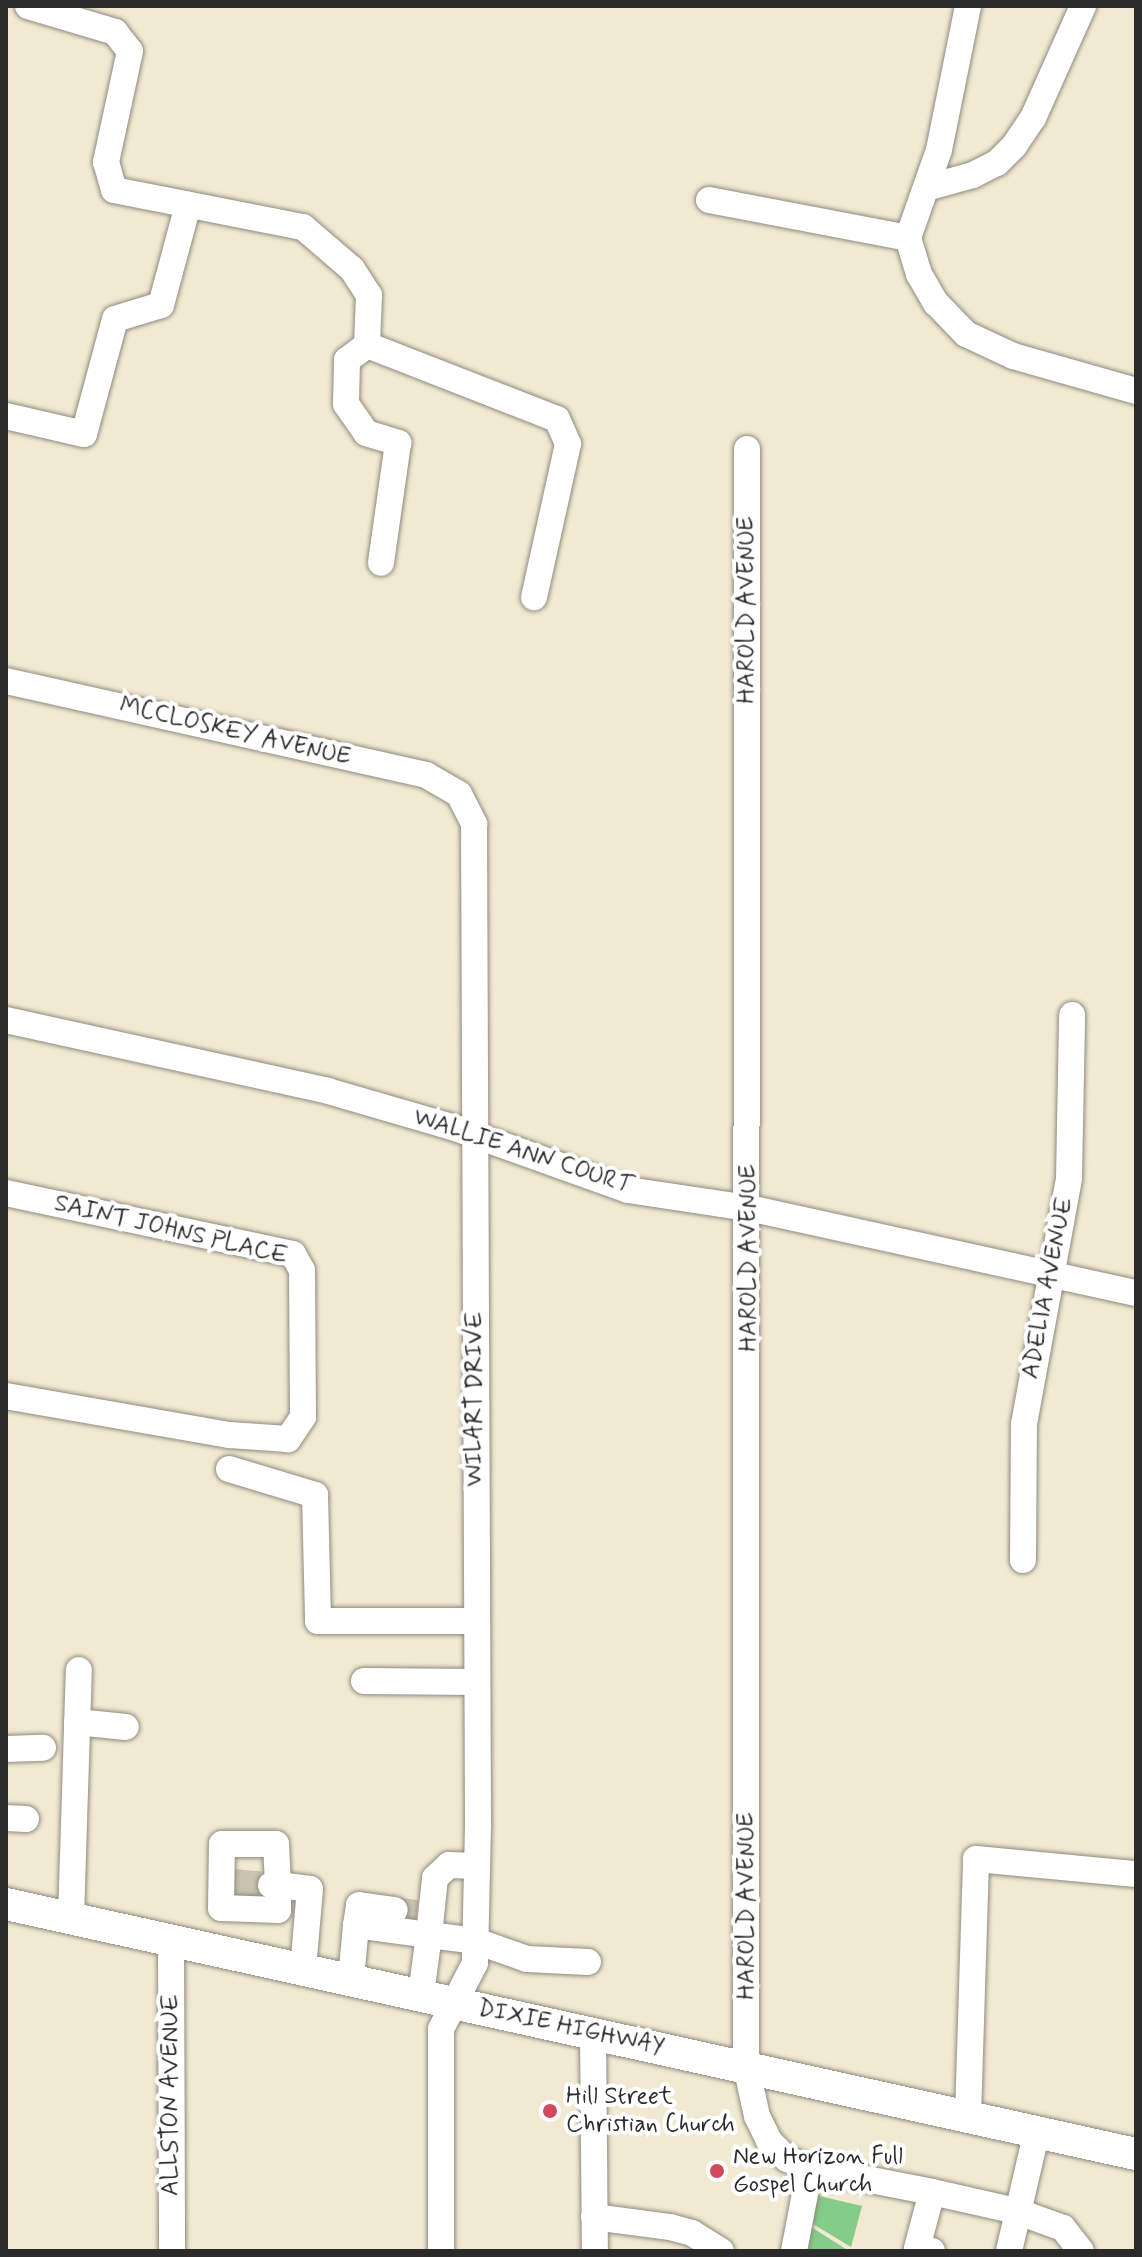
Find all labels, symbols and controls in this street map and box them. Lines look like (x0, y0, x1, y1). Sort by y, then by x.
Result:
street label: HAROLD AVENUE (733, 514, 761, 706)
street label: MCCLOSKEY AVENUE (115, 691, 355, 773)
street label: WALLIE ANN COURT (409, 1103, 637, 1201)
street label: HAROLD AVENUE (735, 1162, 763, 1354)
street label: SAINT JOHNS PLACE (53, 1189, 289, 1271)
street label: ADELIA AVENUE (1016, 1195, 1080, 1381)
street label: WILART DRIVE (461, 1311, 489, 1487)
street label: HAROLD AVENUE (733, 1810, 761, 2002)
street label: DIXIE HIGHWAY (475, 1994, 667, 2062)
street label: ALLSTON AVENUE (157, 1995, 185, 2195)
place label: Hill Street Christian Church (566, 2083, 740, 2139)
marker: Hill Street Christian Church (541, 2102, 559, 2120)
place label: New Horizon Full Gospel Church (733, 2143, 898, 2199)
marker: New Horizon Full Gospel Church (708, 2162, 726, 2180)

